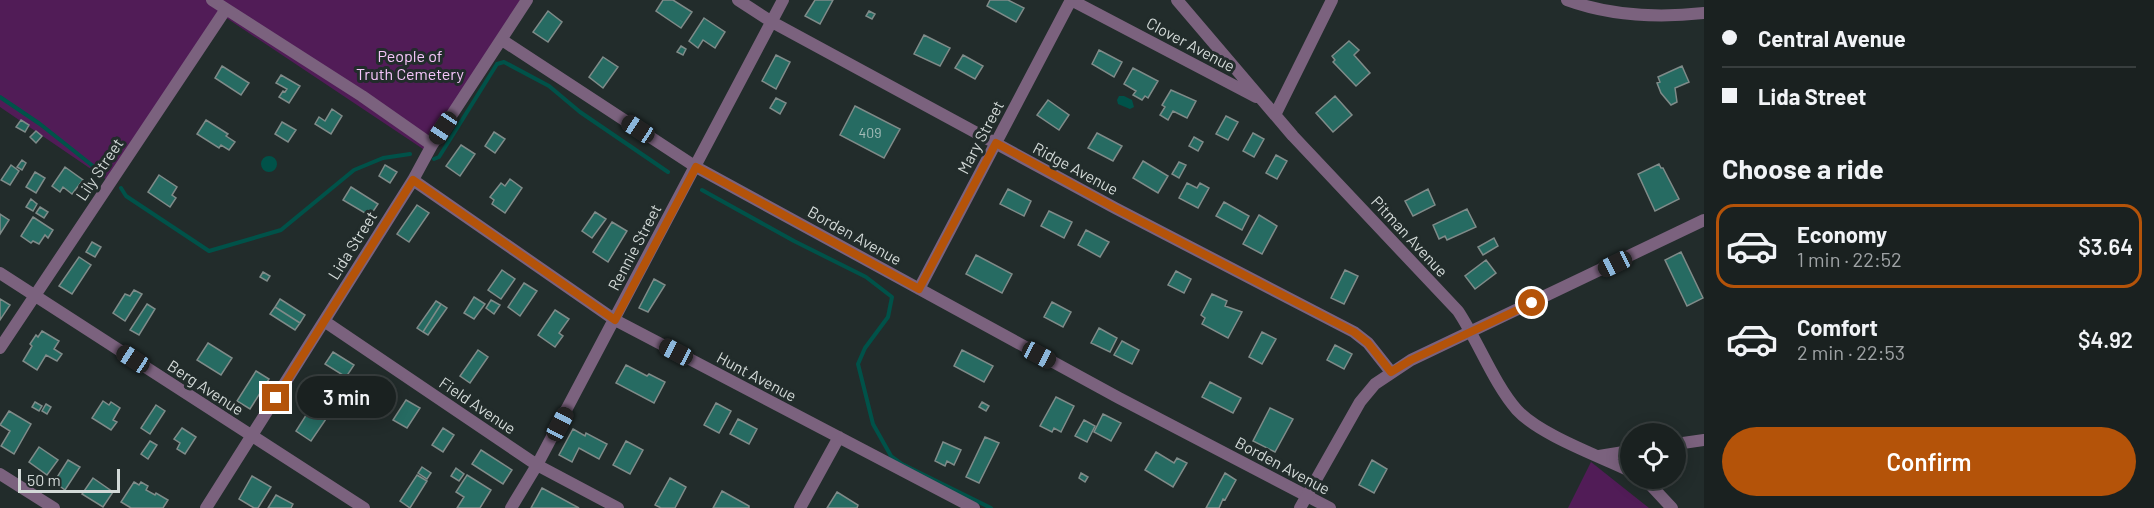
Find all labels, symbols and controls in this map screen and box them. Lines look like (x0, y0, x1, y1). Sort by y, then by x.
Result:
street label: Clover Avenue (1143, 13, 1239, 75)
text: Central Avenue (1758, 25, 1906, 51)
park label: People of Truth Cemetery (356, 46, 465, 83)
text: Lida Street (1758, 83, 1866, 109)
street label: Mary Street (953, 97, 1007, 177)
car (425, 108, 461, 148)
car (618, 112, 658, 146)
house number: 409 (859, 124, 881, 141)
street label: Lily Street (71, 134, 127, 204)
street label: Ridge Avenue (1030, 138, 1122, 198)
text: Choose a ride (1722, 152, 1884, 184)
street label: Pitman Avenue (1368, 192, 1452, 280)
street label: Rennie Street (603, 201, 665, 293)
street label: Borden Avenue (805, 201, 905, 269)
street label: Lida Street (324, 207, 380, 283)
icon: car (1725, 219, 1779, 273)
text: Economy (1797, 221, 1887, 247)
text: $3.64 (2078, 233, 2133, 259)
text: 1 min · 22:52 (1797, 247, 1902, 271)
car (1595, 248, 1635, 280)
route start (1518, 289, 1545, 316)
icon: car (1725, 312, 1779, 366)
text: Comfort (1797, 314, 1878, 340)
text: $4.92 (2078, 326, 2133, 352)
car (656, 336, 696, 368)
car (1019, 339, 1059, 371)
text: 2 min · 22:53 (1797, 340, 1905, 364)
car (113, 342, 153, 376)
street label: Hunt Avenue (714, 347, 800, 405)
street label: Berg Avenue (164, 355, 248, 419)
street label: Field Avenue (436, 372, 520, 438)
callout: 3 min (297, 377, 396, 419)
route end (262, 384, 289, 411)
text: 3 min (323, 385, 370, 409)
car (544, 404, 576, 444)
map controls (1620, 423, 1686, 489)
button: locate (1620, 423, 1686, 489)
button: Confirm (1722, 427, 2136, 496)
street label: Borden Avenue (1232, 432, 1334, 498)
scale bar (18, 466, 120, 494)
text: 50 m (27, 470, 61, 489)

